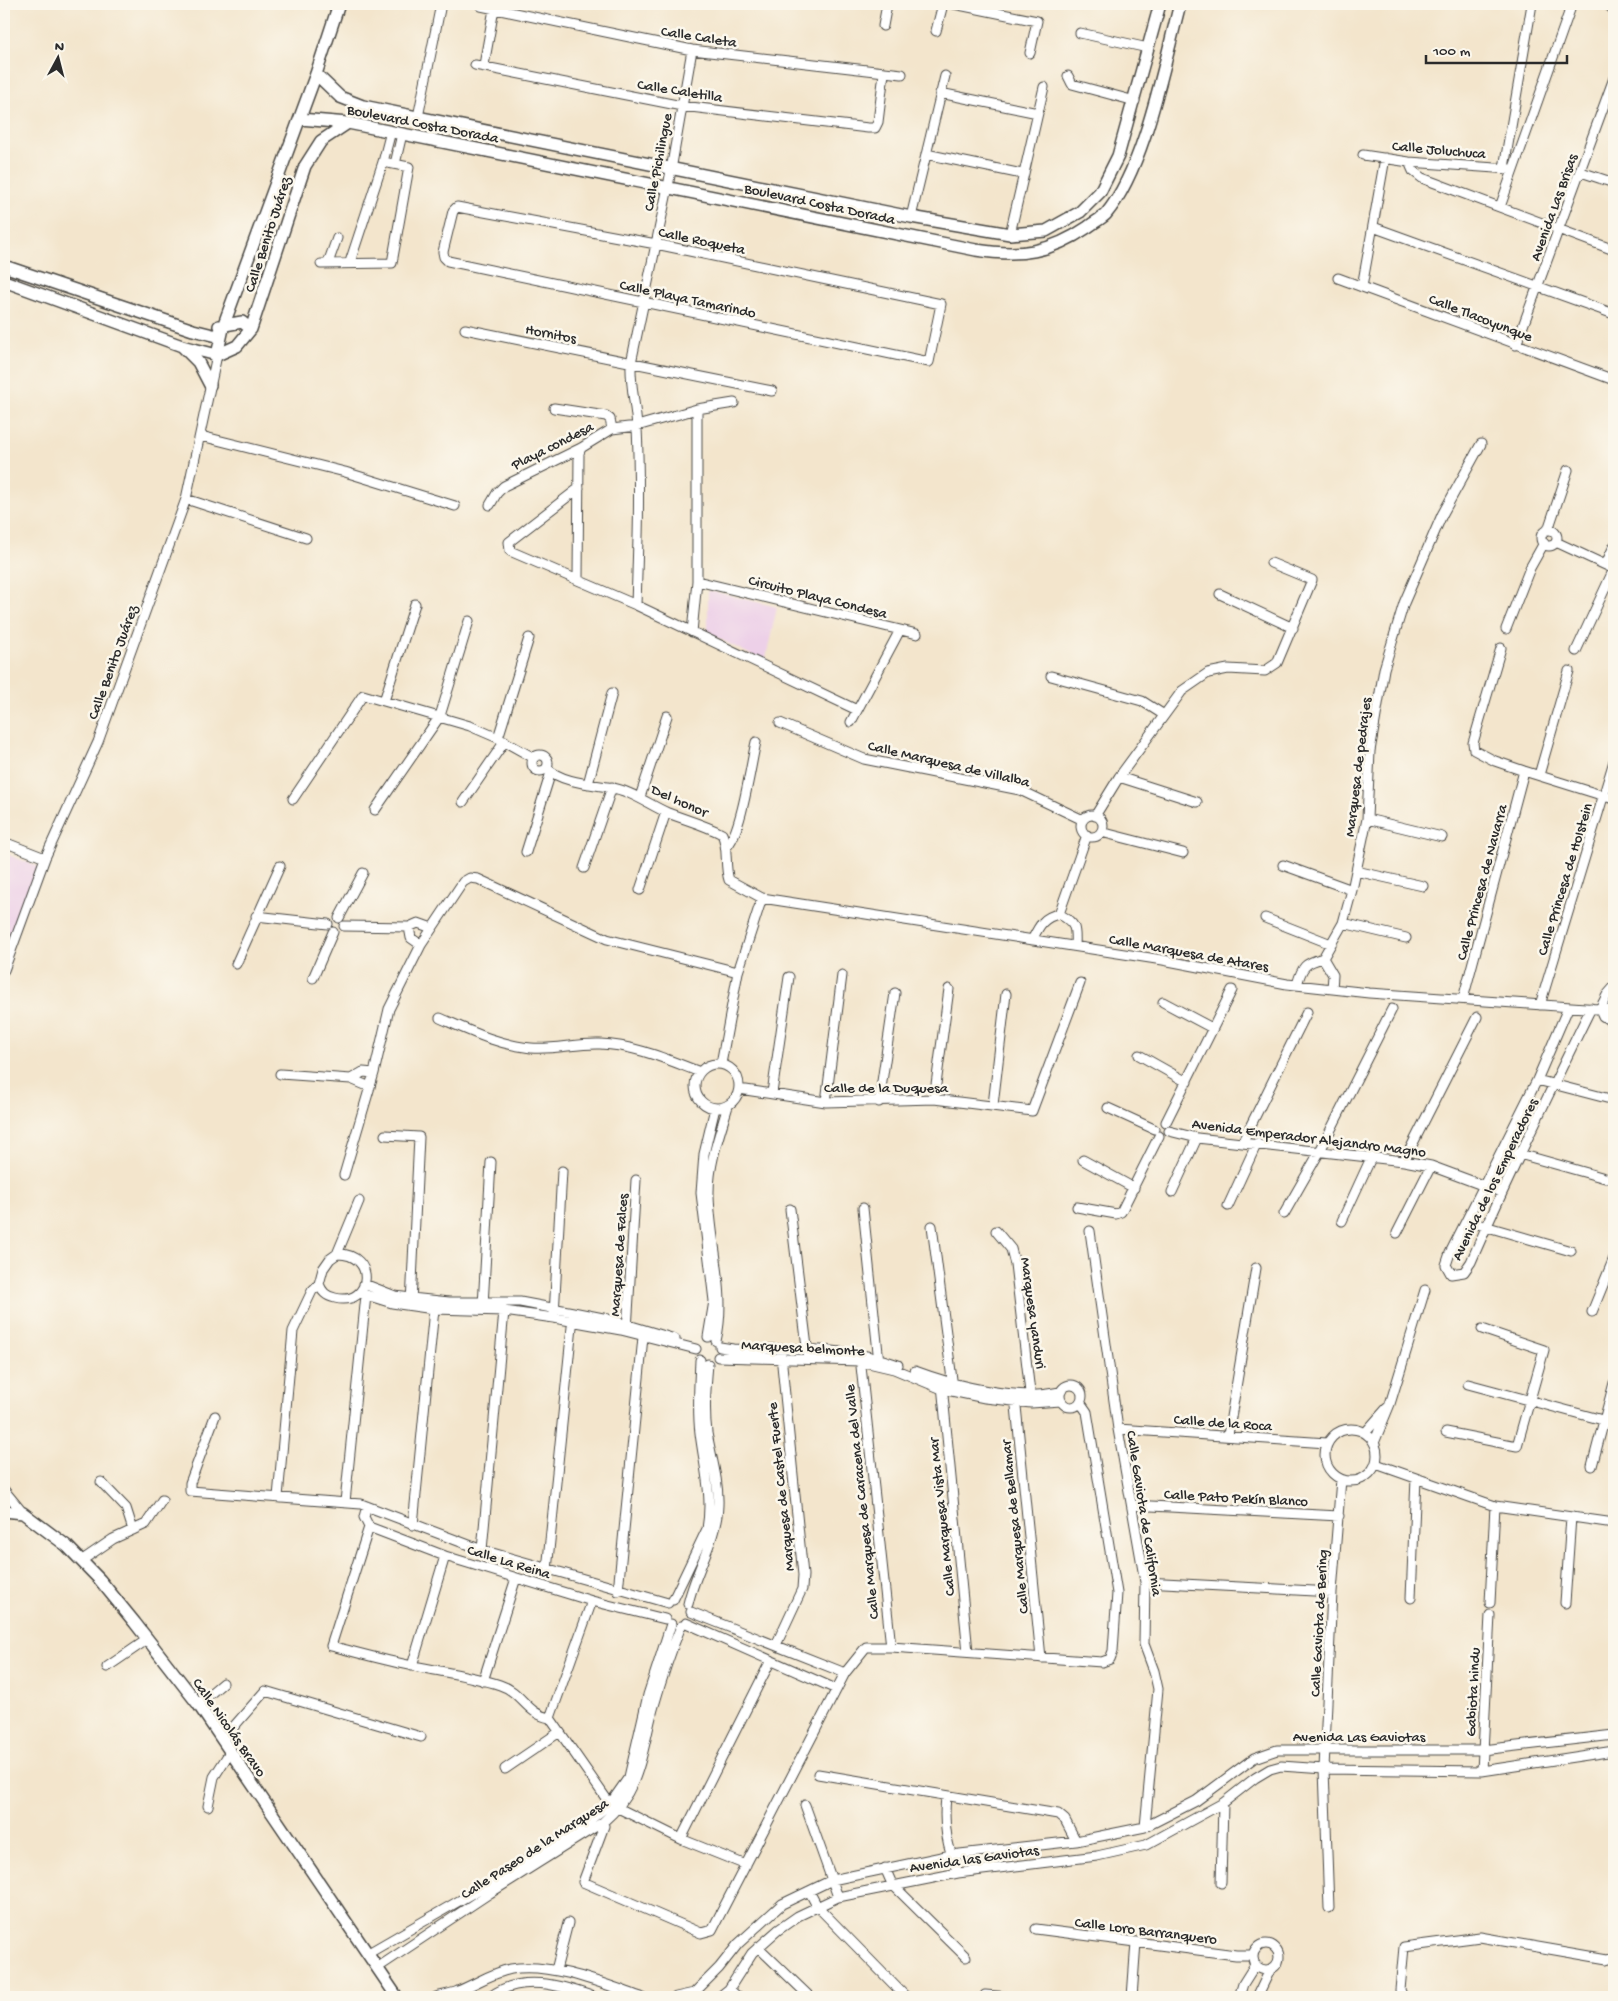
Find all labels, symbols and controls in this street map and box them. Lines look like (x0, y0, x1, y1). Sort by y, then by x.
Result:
street label: Calle Caleta (660, 23, 738, 53)
north arrow (32, 32, 82, 82)
scale bar (1426, 32, 1567, 64)
text: N (54, 39, 65, 57)
text: 100 m (1432, 43, 1471, 61)
street label: Calle Caletilla (636, 76, 724, 108)
street label: Boulevard Costa Dorada (344, 101, 501, 149)
street label: Calle Pichilingue (641, 112, 677, 213)
street label: Calle Joluchuca (1391, 138, 1487, 164)
street label: Avenida Las Brisas (1527, 151, 1583, 264)
street label: Calle Benito Juárez (242, 174, 296, 295)
street label: Boulevard Costa Dorada (741, 180, 897, 230)
street label: Calle Roqueta (657, 224, 747, 260)
street label: Calle Playa Tamarindo (618, 277, 758, 323)
street label: Calle Tlacoyunque (1426, 291, 1535, 347)
street label: Hornitos (524, 321, 578, 349)
street label: Playa condesa (508, 418, 597, 476)
street label: Circuito Playa Condesa (746, 572, 889, 624)
street label: Calle Benito Juárez (85, 603, 143, 722)
street label: Marquesa de pedrajes (1341, 696, 1377, 838)
street label: Calle Marquesa de Villalba (866, 738, 1032, 793)
street label: Del honor (647, 781, 712, 823)
street label: Calle Princesa de HoIstein (1534, 801, 1598, 958)
street label: Calle Princesa de Navarra (1453, 802, 1513, 962)
street label: Calle Marquesa de Atares (1108, 931, 1270, 977)
street label: Calle de la Duquesa (824, 1080, 949, 1098)
street label: Avenida de los Emperadores (1449, 1095, 1543, 1264)
street label: Avenida Emperador Alejandro Magno (1191, 1116, 1427, 1162)
street label: Marquesa de Falces (607, 1193, 633, 1317)
street label: Marquesa yanduri (1015, 1256, 1049, 1370)
street label: Marquesa belmonte (741, 1337, 865, 1361)
street label: Calle Marquesa de Caracena del Valle (842, 1383, 884, 1620)
street label: Marquesa de Castel Fuerte (764, 1401, 800, 1572)
street label: Calle de la Roca (1173, 1412, 1273, 1436)
street label: Calle Gaviota de California (1121, 1429, 1165, 1598)
street label: Calle Marquesa Vista Mar (926, 1435, 960, 1597)
street label: Calle Marquesa de Bellamar (998, 1438, 1034, 1614)
street label: Calle Pato Pekín Blanco (1163, 1486, 1309, 1512)
street label: Calle La Reina (465, 1542, 553, 1584)
street label: Calle Gaviota de Bering (1307, 1549, 1333, 1697)
street label: Gabiota hindu (1463, 1647, 1485, 1737)
street label: Calle Nicolás Bravo (188, 1675, 269, 1781)
street label: Avenida Las Gaviotas (1293, 1729, 1426, 1747)
street label: Calle Paseo de la Marquesa (458, 1795, 613, 1904)
street label: Avenida las Gaviotas (908, 1842, 1041, 1878)
street label: Calle Loro Barranquero (1074, 1914, 1218, 1950)

